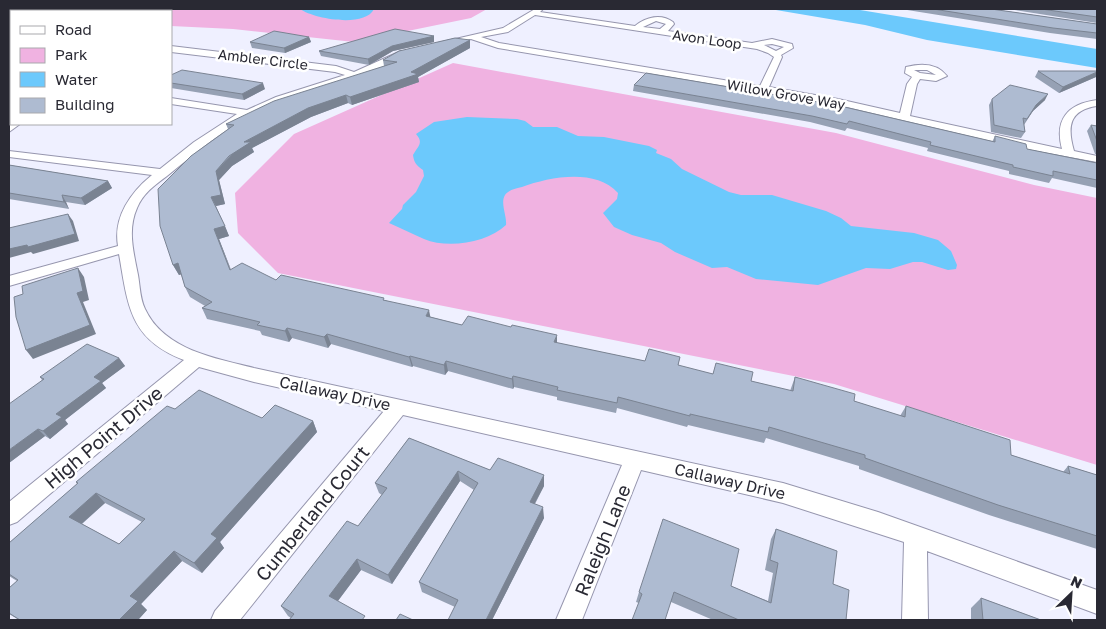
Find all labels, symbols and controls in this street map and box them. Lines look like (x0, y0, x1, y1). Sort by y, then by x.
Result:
legend (10, 10, 172, 125)
text: Road (55, 20, 92, 38)
street label: Avon Loop (671, 26, 743, 52)
text: Park (55, 45, 88, 63)
street label: Ambler Circle (217, 45, 309, 73)
text: Water (55, 70, 98, 88)
street label: Willow Grove Way (725, 75, 847, 113)
text: Building (55, 95, 115, 113)
street label: Callaway Drive (278, 371, 392, 415)
street label: High Point Drive (39, 381, 167, 493)
street label: Cumberland Court (250, 441, 374, 585)
street label: Callaway Drive (673, 459, 787, 503)
street label: Raleigh Lane (569, 481, 635, 599)
north arrow (1046, 569, 1096, 619)
text: N (1068, 572, 1085, 592)

